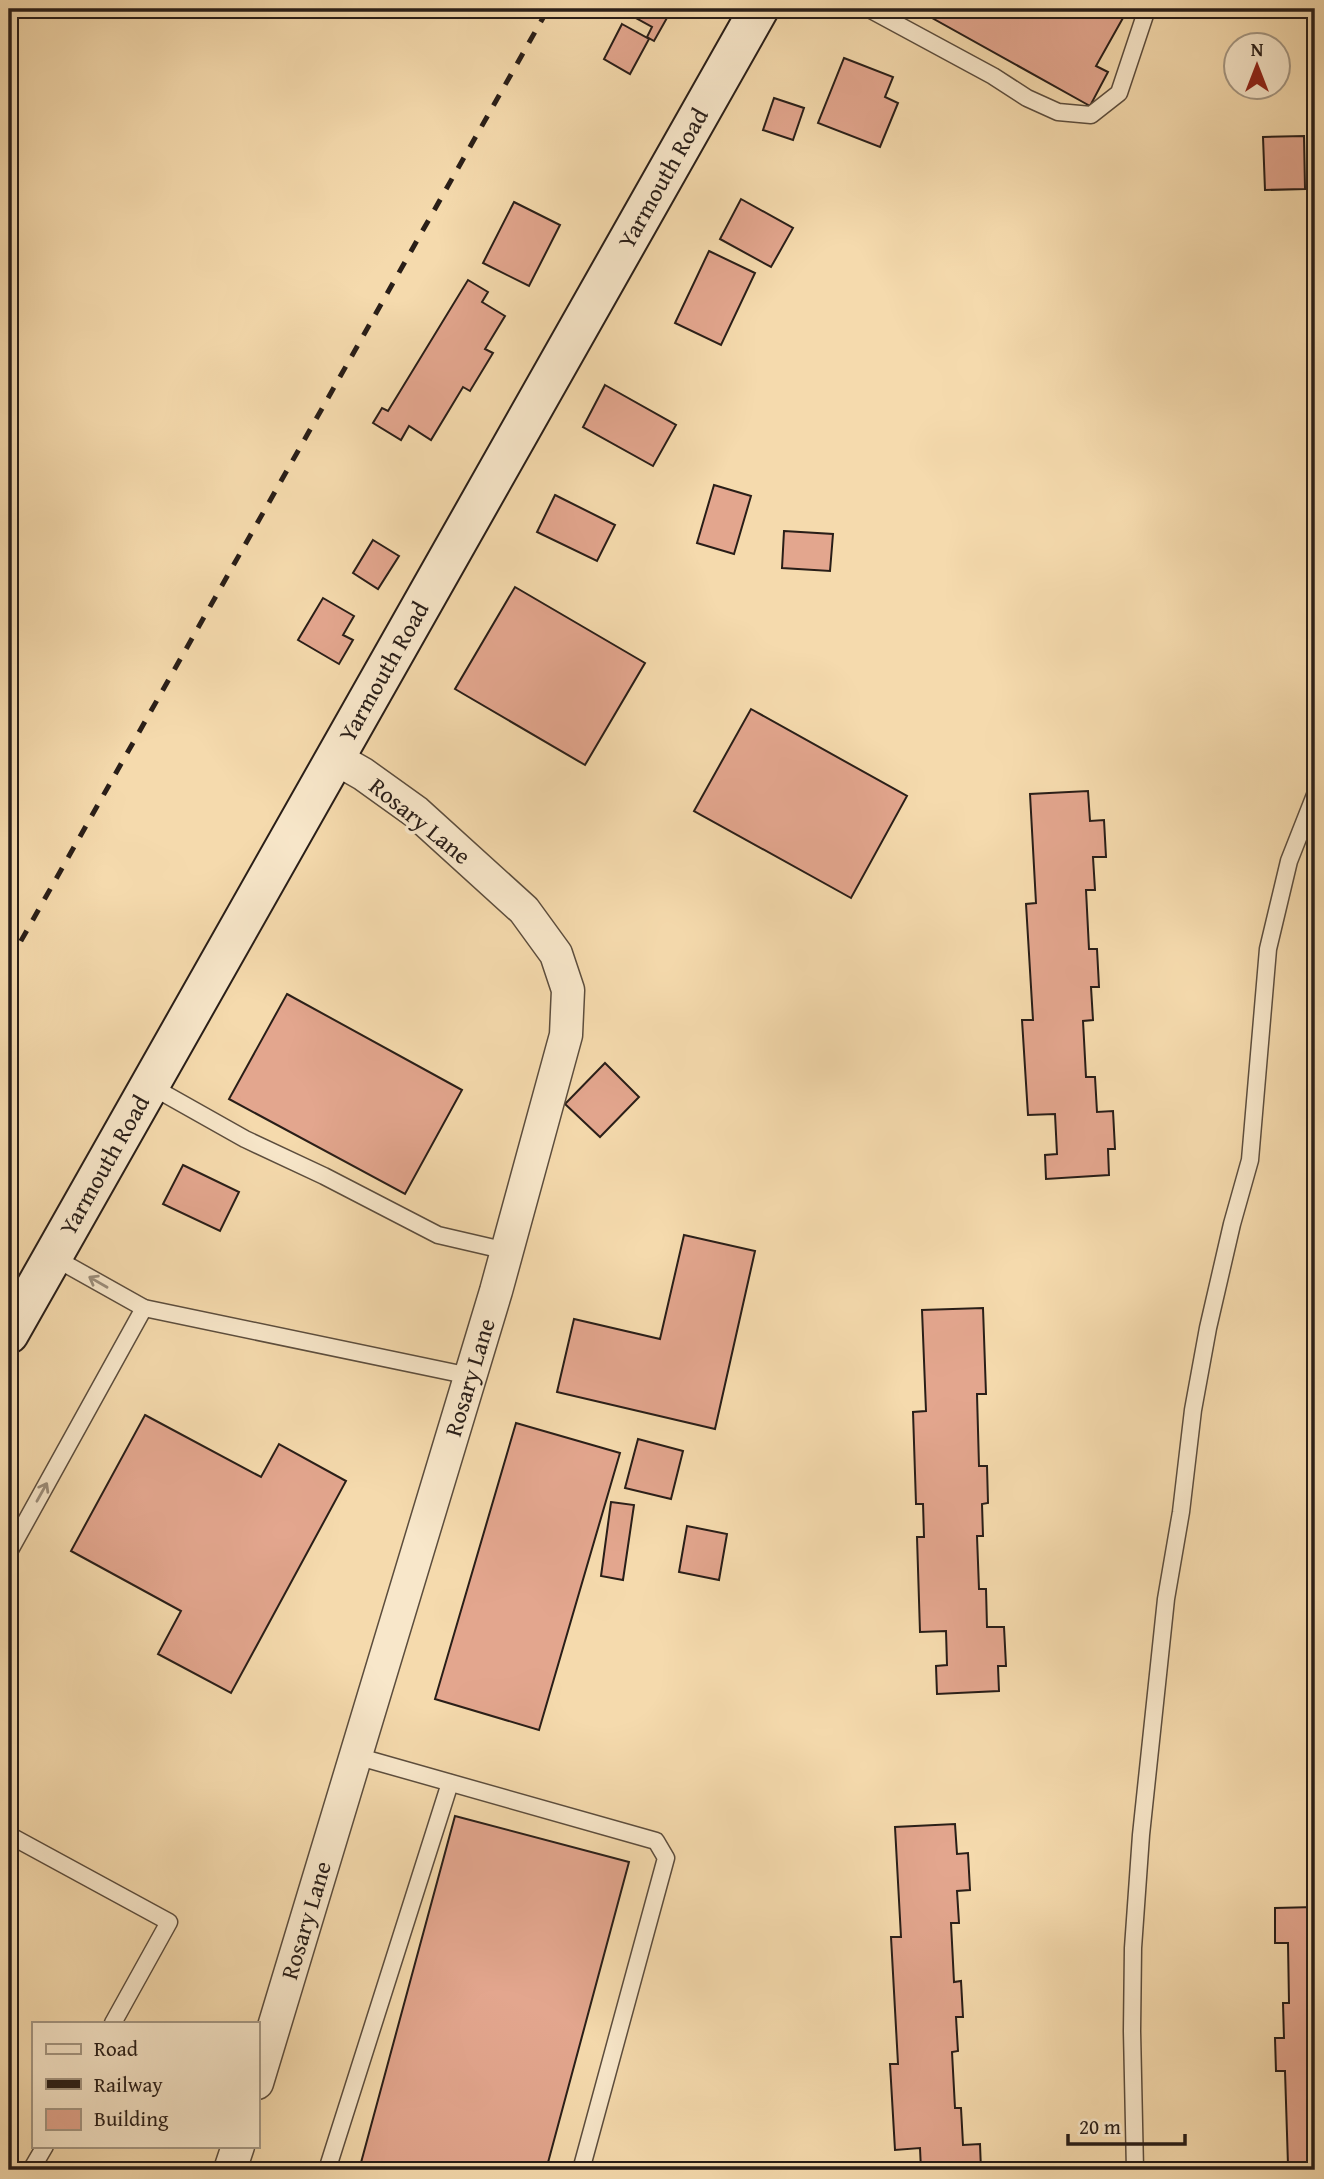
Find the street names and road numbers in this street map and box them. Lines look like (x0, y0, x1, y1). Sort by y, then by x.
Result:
street label: Yarmouth Road (609, 101, 717, 255)
street label: Yarmouth Road (330, 595, 437, 748)
street label: Rosary Lane (362, 769, 479, 873)
street label: Yarmouth Road (50, 1088, 158, 1242)
street label: Rosary Lane (435, 1314, 504, 1441)
street label: Rosary Lane (271, 1857, 340, 1984)

